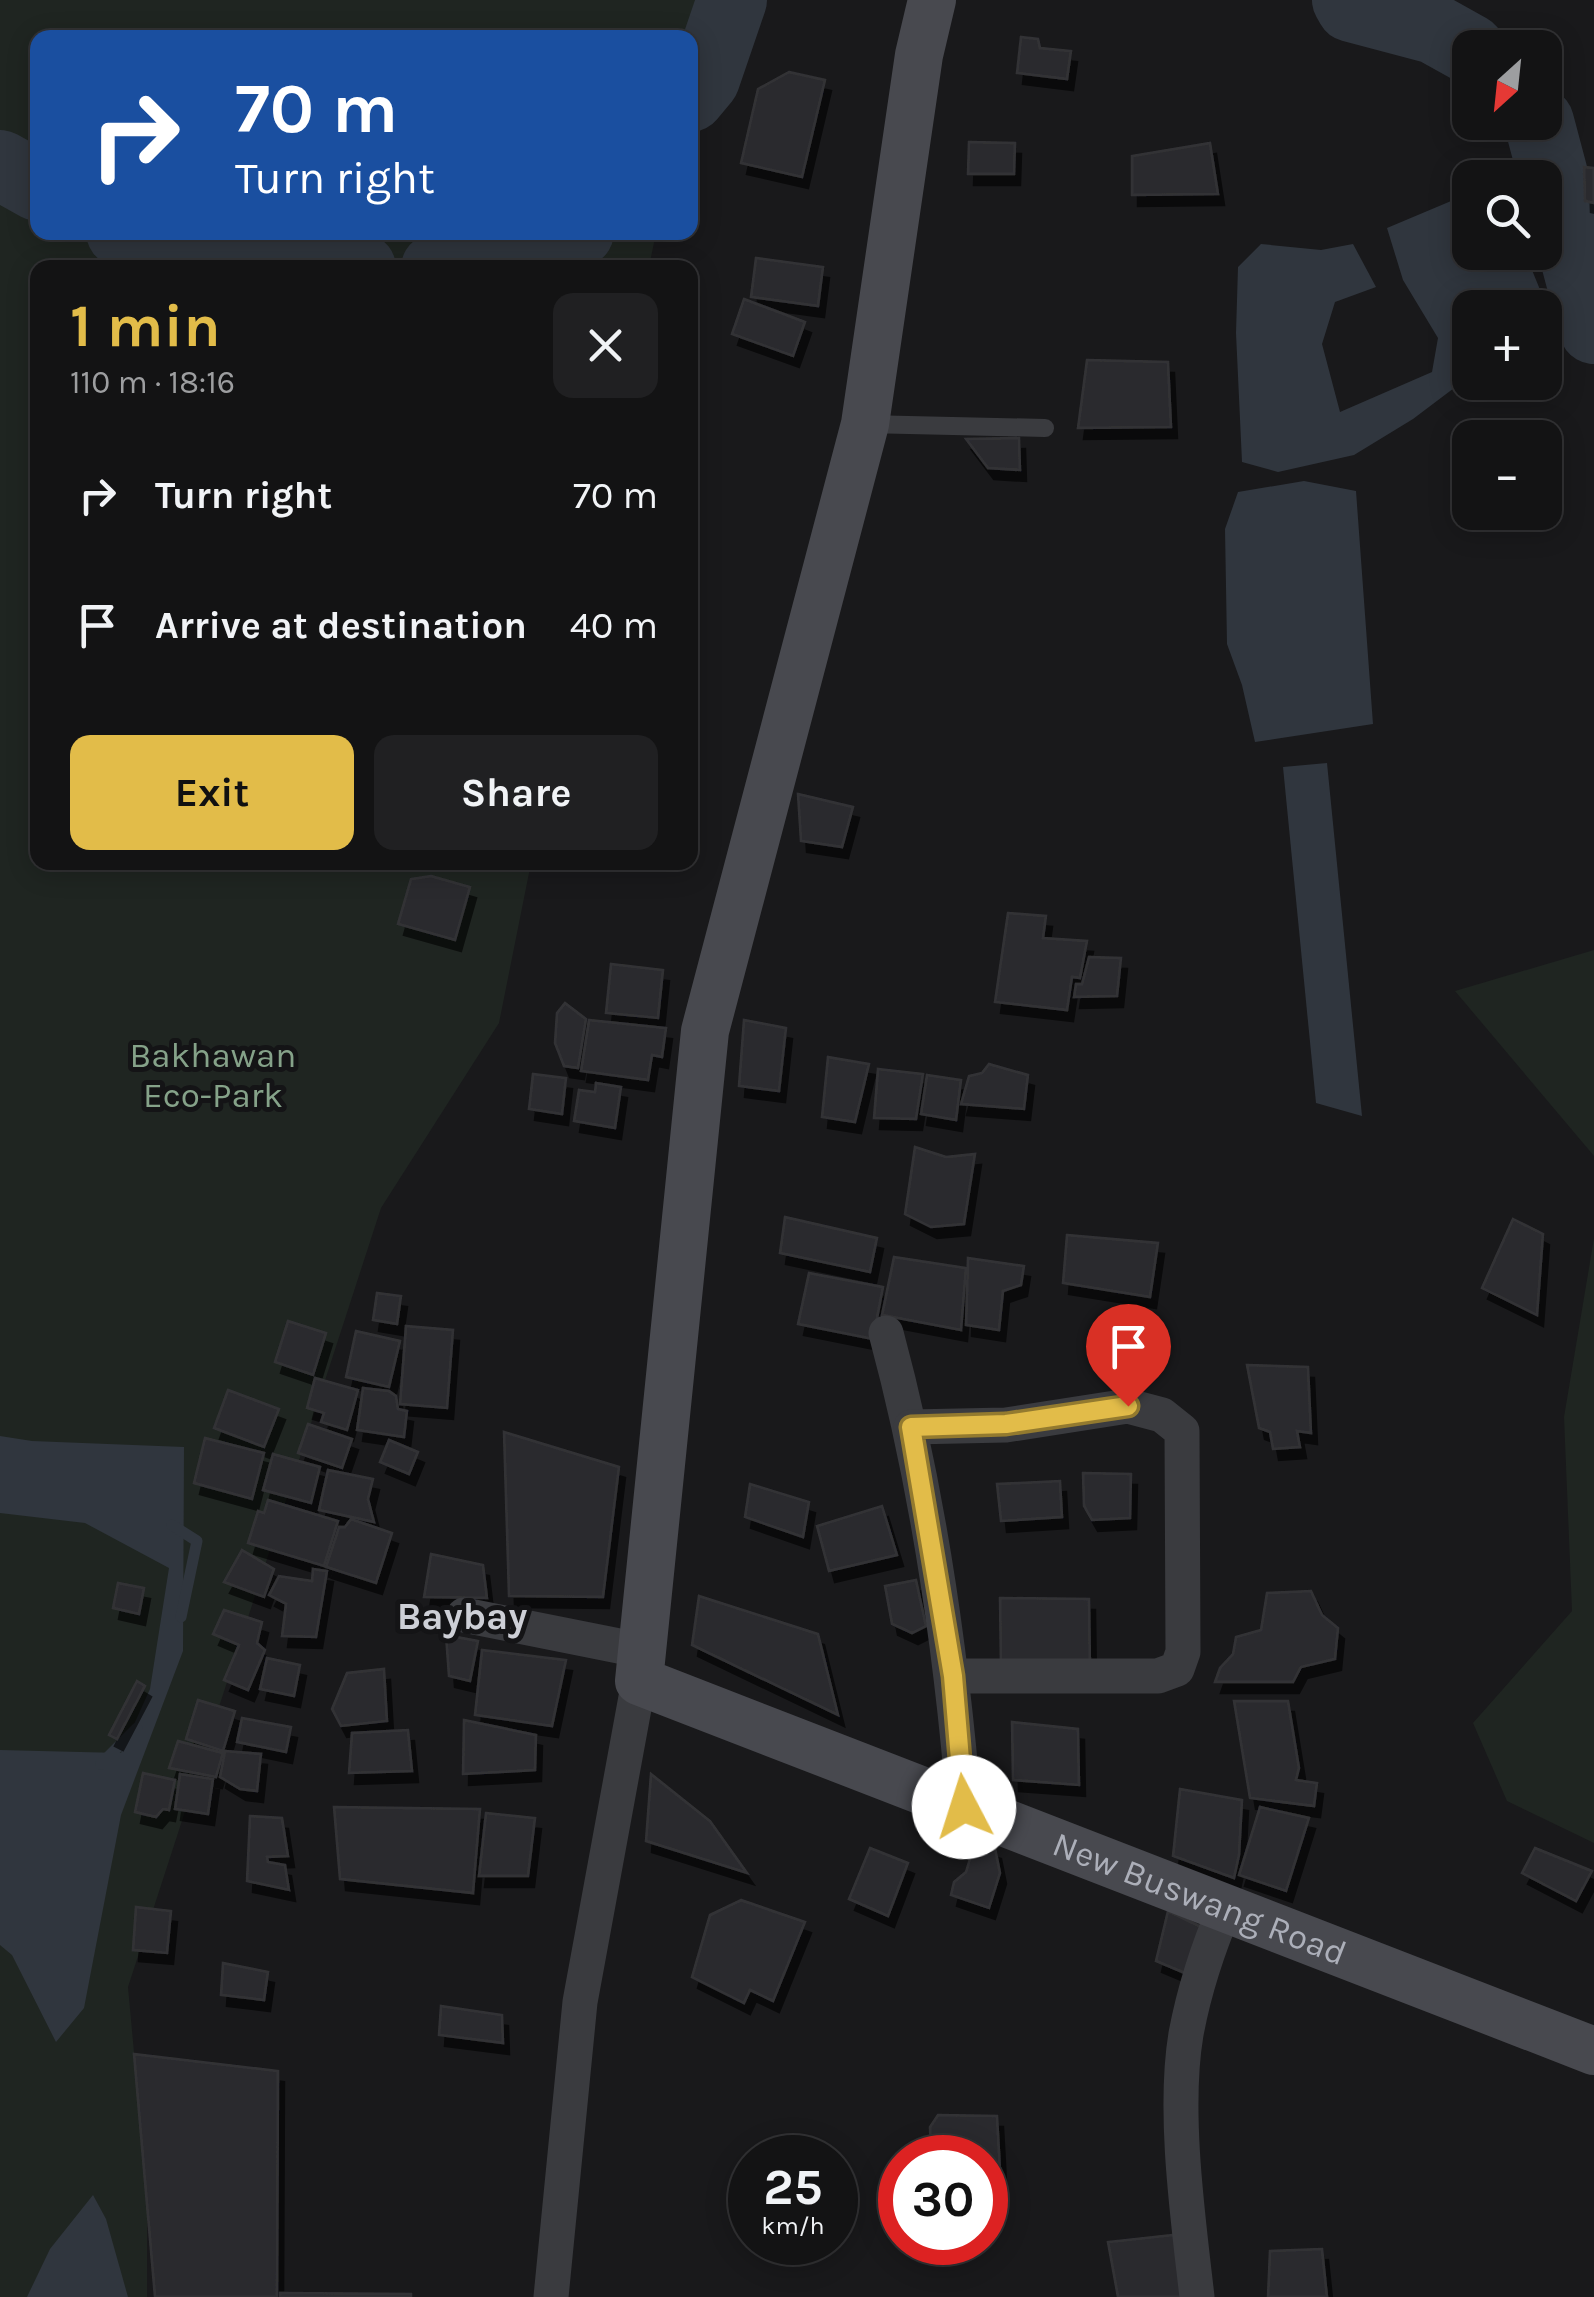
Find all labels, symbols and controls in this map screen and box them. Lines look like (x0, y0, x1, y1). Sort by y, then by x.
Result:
north arrow (1452, 30, 1562, 140)
map controls (1452, 30, 1562, 530)
text: 70 m (235, 68, 398, 150)
icon: right (70, 70, 200, 200)
text: Turn right (235, 152, 435, 204)
button: search (1452, 160, 1562, 270)
button: + (1452, 290, 1562, 400)
text: 1 min (70, 291, 221, 361)
button: close (553, 293, 658, 398)
text: 110 m · 18:16 (70, 364, 235, 401)
button: − (1452, 420, 1562, 530)
icon: right (70, 468, 125, 523)
text: Turn right (155, 473, 332, 518)
text: 70 m (573, 473, 658, 518)
icon: arrive (70, 598, 125, 653)
text: Arrive at destination (155, 603, 527, 648)
text: 40 m (570, 603, 658, 648)
button: Exit (70, 735, 354, 850)
button: Share (374, 735, 658, 850)
park label: Bakhawan Eco-Park (130, 1035, 296, 1116)
pin (1086, 1304, 1171, 1407)
icon: arrive (1101, 1319, 1156, 1374)
district label: Baybay (397, 1594, 527, 1639)
position arrow (912, 1755, 1016, 1859)
street label: New Buswang Road (1047, 1823, 1352, 1974)
speed limit sign: 30 (878, 2135, 1008, 2265)
text: 25 (763, 2158, 823, 2217)
text: km/h (761, 2211, 825, 2240)

